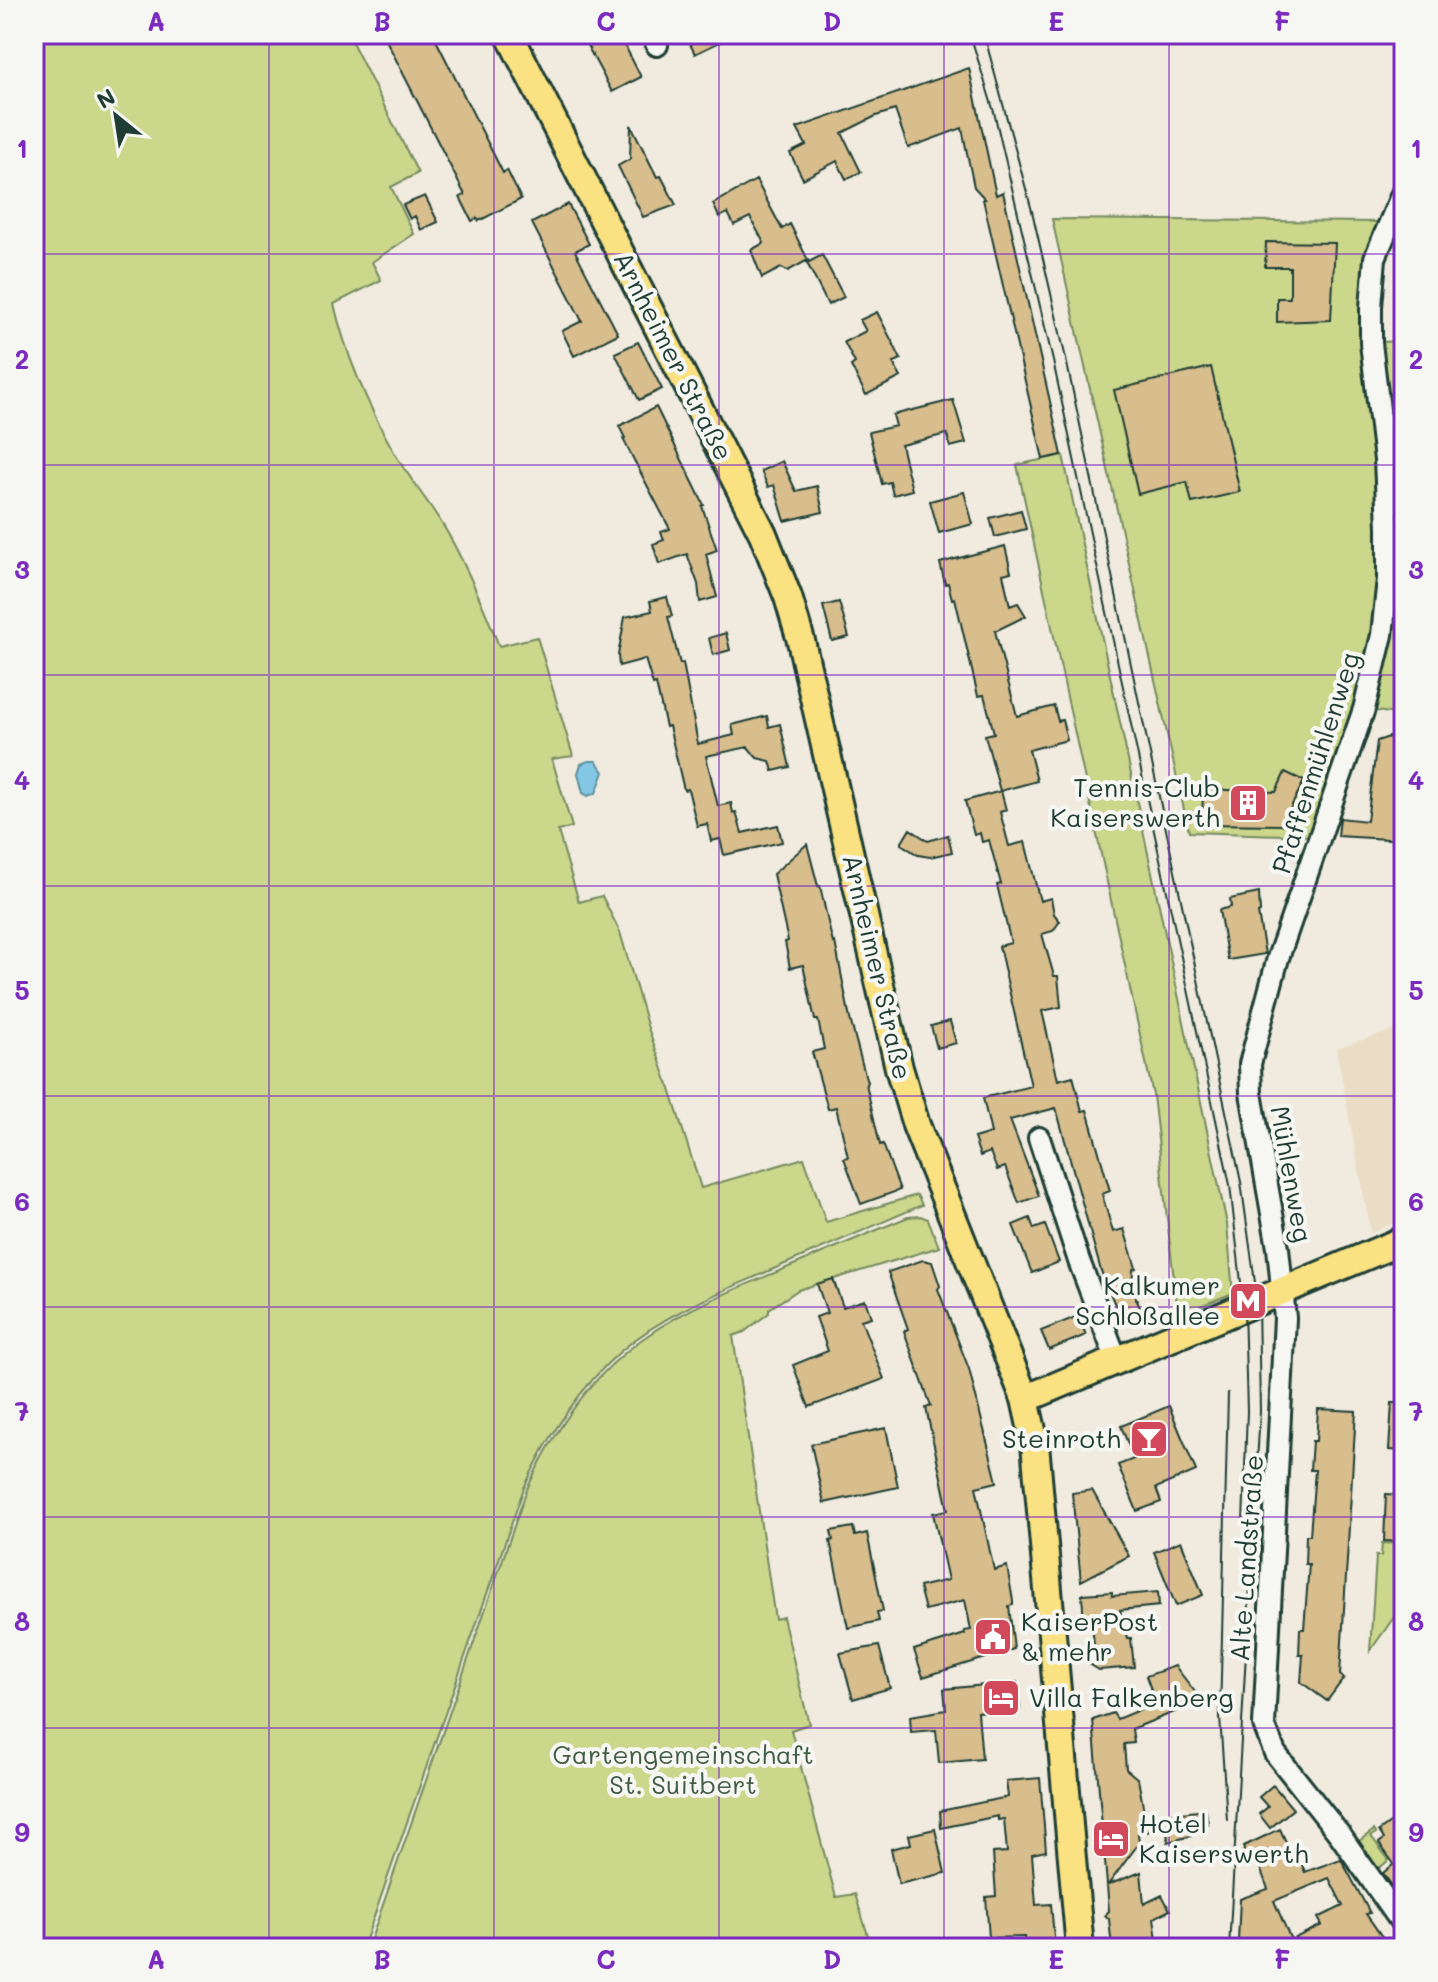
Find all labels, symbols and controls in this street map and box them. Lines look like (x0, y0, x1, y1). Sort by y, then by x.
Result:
text: A (147, 4, 165, 38)
text: B (373, 4, 391, 38)
text: C (596, 4, 616, 38)
text: D (823, 4, 841, 38)
text: E (1048, 4, 1064, 38)
text: F (1274, 4, 1290, 38)
north arrow (76, 76, 156, 156)
text: N (91, 82, 120, 115)
text: 1 (16, 131, 28, 165)
text: 1 (1410, 131, 1422, 165)
street label: Arnheimer Straße (606, 245, 741, 466)
text: 2 (15, 342, 29, 376)
text: 2 (1409, 342, 1423, 376)
text: 3 (14, 552, 30, 586)
text: 3 (1408, 552, 1424, 586)
street label: Pfaffenmühlenweg (1263, 648, 1367, 878)
text: 4 (14, 763, 30, 797)
text: 4 (1408, 763, 1424, 797)
place label: Tennis-Club Kaiserswerth (1050, 770, 1220, 834)
building icon: Tennis-Club Kaiserswerth (1227, 782, 1269, 824)
street label: Arnheimer Straße (836, 851, 920, 1083)
text: 5 (14, 973, 30, 1007)
text: 5 (1408, 973, 1424, 1007)
street label: Mühlenweg (1263, 1103, 1321, 1245)
text: 6 (14, 1184, 30, 1218)
text: 6 (1408, 1184, 1424, 1218)
place label: Kalkumer Schloßallee (1076, 1268, 1220, 1332)
metro station icon: Kalkumer Schloßallee (1227, 1280, 1269, 1322)
text: 7 (15, 1394, 29, 1428)
text: 7 (1409, 1394, 1423, 1428)
bar icon: Steinroth (1128, 1418, 1170, 1460)
place label: Steinroth (1002, 1421, 1121, 1455)
street label: Alte Landstraße (1222, 1453, 1270, 1662)
text: 8 (14, 1604, 30, 1638)
place label: KaiserPost & mehr (1021, 1604, 1158, 1668)
text: 8 (1408, 1604, 1424, 1638)
public building icon: KaiserPost & mehr (972, 1616, 1014, 1658)
hotel icon: Villa Falkenberg (980, 1677, 1022, 1719)
place label: Villa Falkenberg (1029, 1680, 1234, 1714)
park label: Gartengemeinschaft St. Suitbert (552, 1737, 814, 1801)
place label: Hotel Kaiserswerth (1139, 1806, 1309, 1870)
text: 9 (14, 1815, 30, 1849)
text: 9 (1408, 1815, 1424, 1849)
hotel icon: Hotel Kaiserswerth (1090, 1818, 1132, 1860)
text: A (147, 1942, 165, 1976)
text: B (373, 1942, 391, 1976)
text: C (596, 1942, 616, 1976)
text: D (823, 1942, 841, 1976)
text: E (1048, 1942, 1064, 1976)
text: F (1274, 1942, 1290, 1976)

